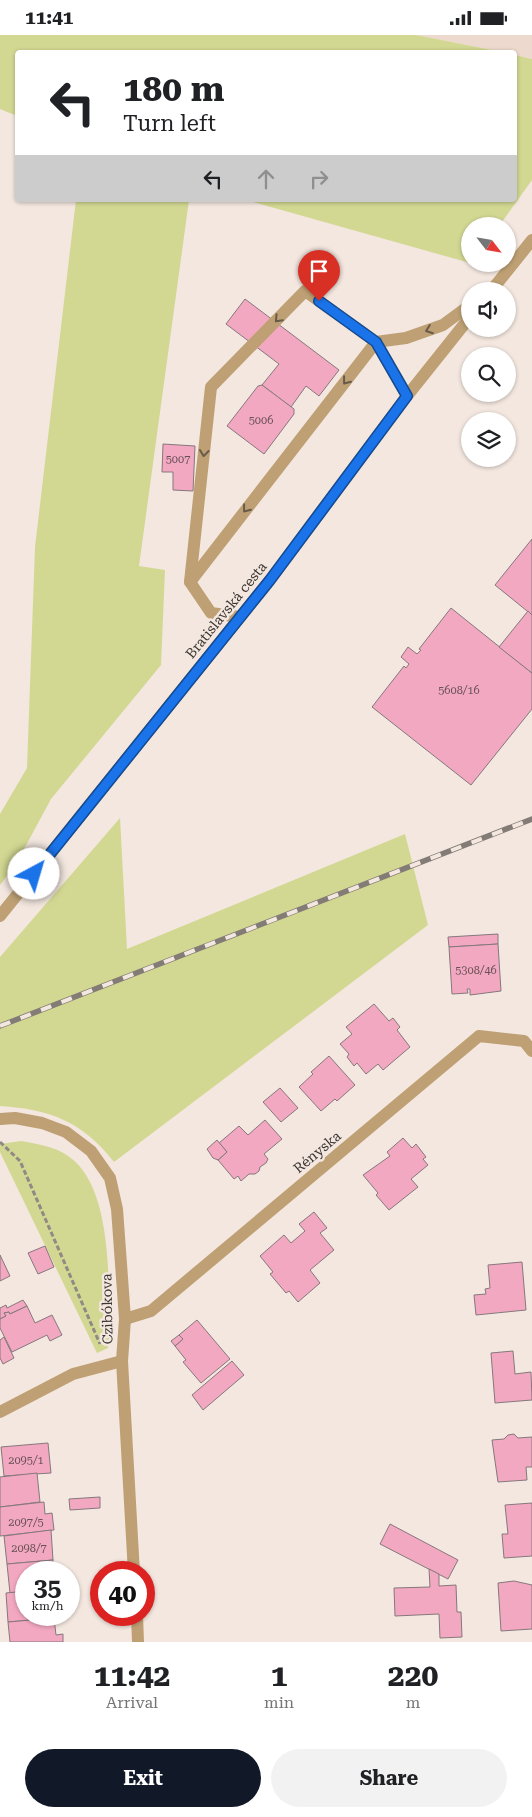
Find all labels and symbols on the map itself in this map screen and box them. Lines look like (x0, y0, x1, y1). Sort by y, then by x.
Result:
north arrow (461, 217, 516, 273)
pin (298, 250, 340, 301)
one-way arrow (275, 313, 284, 322)
one-way arrow (425, 324, 433, 334)
one-way arrow (343, 375, 352, 385)
house number: 5006 (249, 414, 273, 427)
one-way arrow (199, 450, 210, 458)
house number: 5007 (166, 453, 190, 466)
one-way arrow (244, 503, 252, 512)
street label: Bratislavská cesta (182, 558, 270, 661)
house number: 5608/16 (438, 684, 480, 697)
position arrow (7, 847, 59, 899)
house number: 5308/46 (455, 964, 497, 977)
street label: Rényska (290, 1127, 344, 1176)
street label: Czibókova (98, 1273, 116, 1345)
house number: 2095/1 (8, 1454, 44, 1467)
house number: 2097/5 (8, 1516, 44, 1529)
house number: 2098/7 (11, 1542, 47, 1555)
speed limit sign: 40 (90, 1561, 155, 1626)

